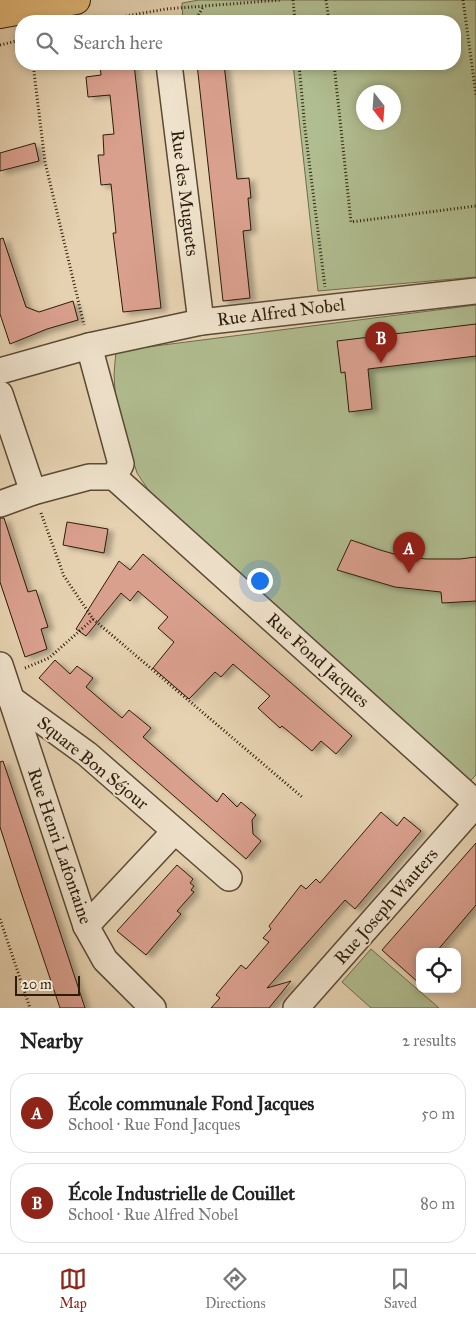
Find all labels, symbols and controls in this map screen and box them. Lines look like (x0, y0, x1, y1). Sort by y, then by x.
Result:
search box (15, 15, 461, 70)
icon: search (33, 29, 61, 57)
text: Search here (73, 31, 163, 54)
north arrow (356, 85, 401, 130)
street label: Rue des Muguets (165, 129, 204, 258)
street label: Rue Alfred Nobel (216, 293, 346, 331)
pin: B (365, 322, 397, 363)
pin: A (393, 532, 425, 573)
your location (247, 568, 273, 594)
street label: Rue Fond Jacques (261, 608, 374, 713)
street label: Square Bon Séjour (32, 711, 153, 815)
street label: Rue Henri Lafontaine (23, 765, 97, 927)
street label: Rue Joseph Wauters (329, 843, 443, 969)
map controls (416, 948, 461, 993)
button: locate (416, 948, 461, 993)
scale bar (15, 973, 80, 996)
text: 20 m (22, 976, 52, 993)
text: Nearby (20, 1028, 83, 1054)
text: 2 results (402, 1031, 456, 1050)
text: École communale Fond Jacques (68, 1092, 314, 1115)
text: A (32, 1104, 42, 1123)
text: 50 m (421, 1104, 455, 1123)
text: School · Rue Fond Jacques (68, 1115, 240, 1134)
text: École Industrielle de Couillet (68, 1182, 295, 1205)
text: B (32, 1194, 42, 1213)
text: 80 m (420, 1194, 455, 1213)
text: School · Rue Alfred Nobel (68, 1205, 238, 1224)
tab: Map (59, 1265, 87, 1312)
tab: Directions (205, 1265, 266, 1312)
tab: Saved (384, 1265, 417, 1312)

